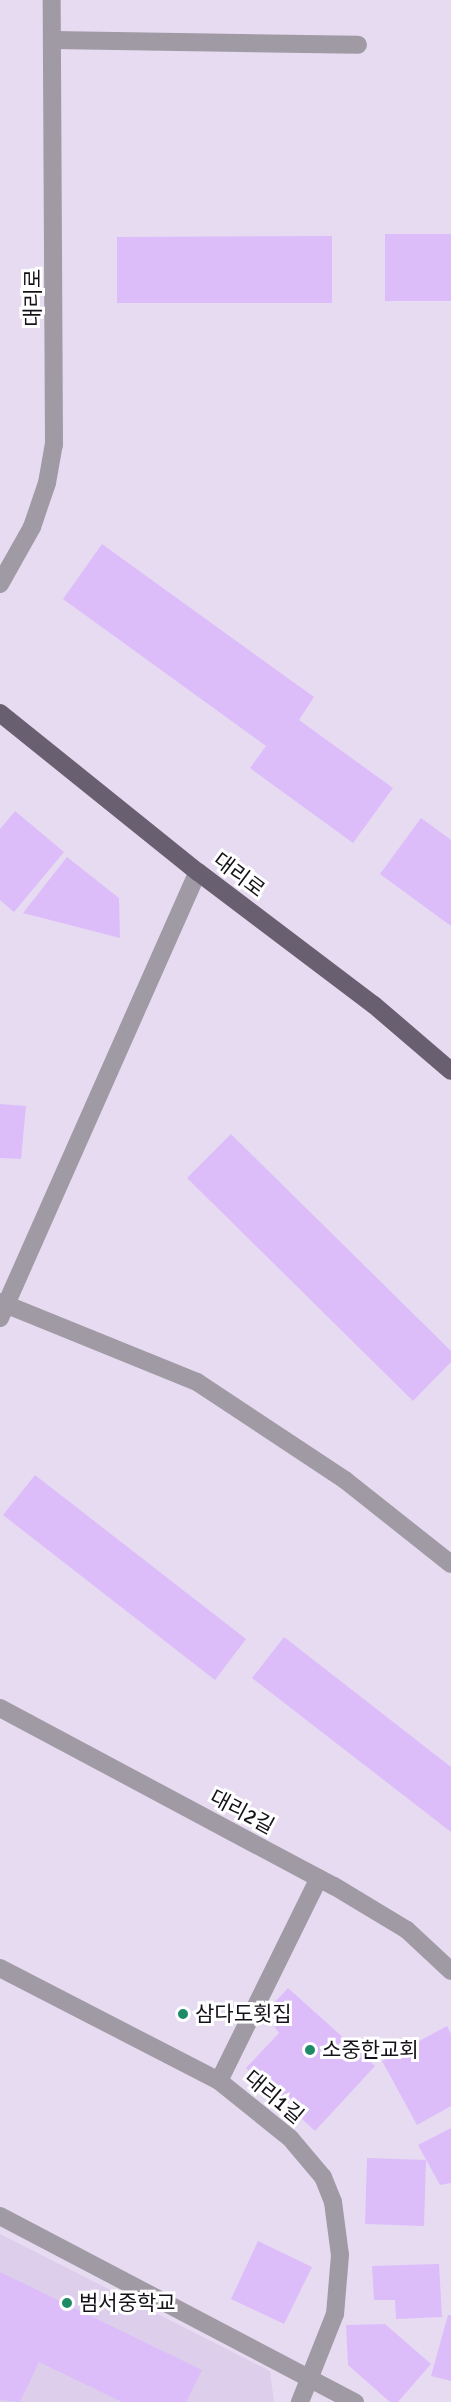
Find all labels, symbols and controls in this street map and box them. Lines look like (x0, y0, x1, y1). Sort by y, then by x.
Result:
street label: 대리로 (20, 269, 46, 327)
street label: 대리로 (208, 847, 270, 903)
street label: 대리2길 (205, 1785, 279, 1839)
place label: 삼다도횟집 (195, 2001, 292, 2027)
marker: 삼다도횟집 (176, 2007, 190, 2021)
place label: 소중한교회 (322, 2037, 419, 2063)
marker: 소중한교회 (303, 2043, 317, 2057)
street label: 대리1길 (239, 2065, 309, 2129)
place label: 범서중학교 (79, 2290, 176, 2316)
marker: 범서중학교 (60, 2296, 74, 2310)

